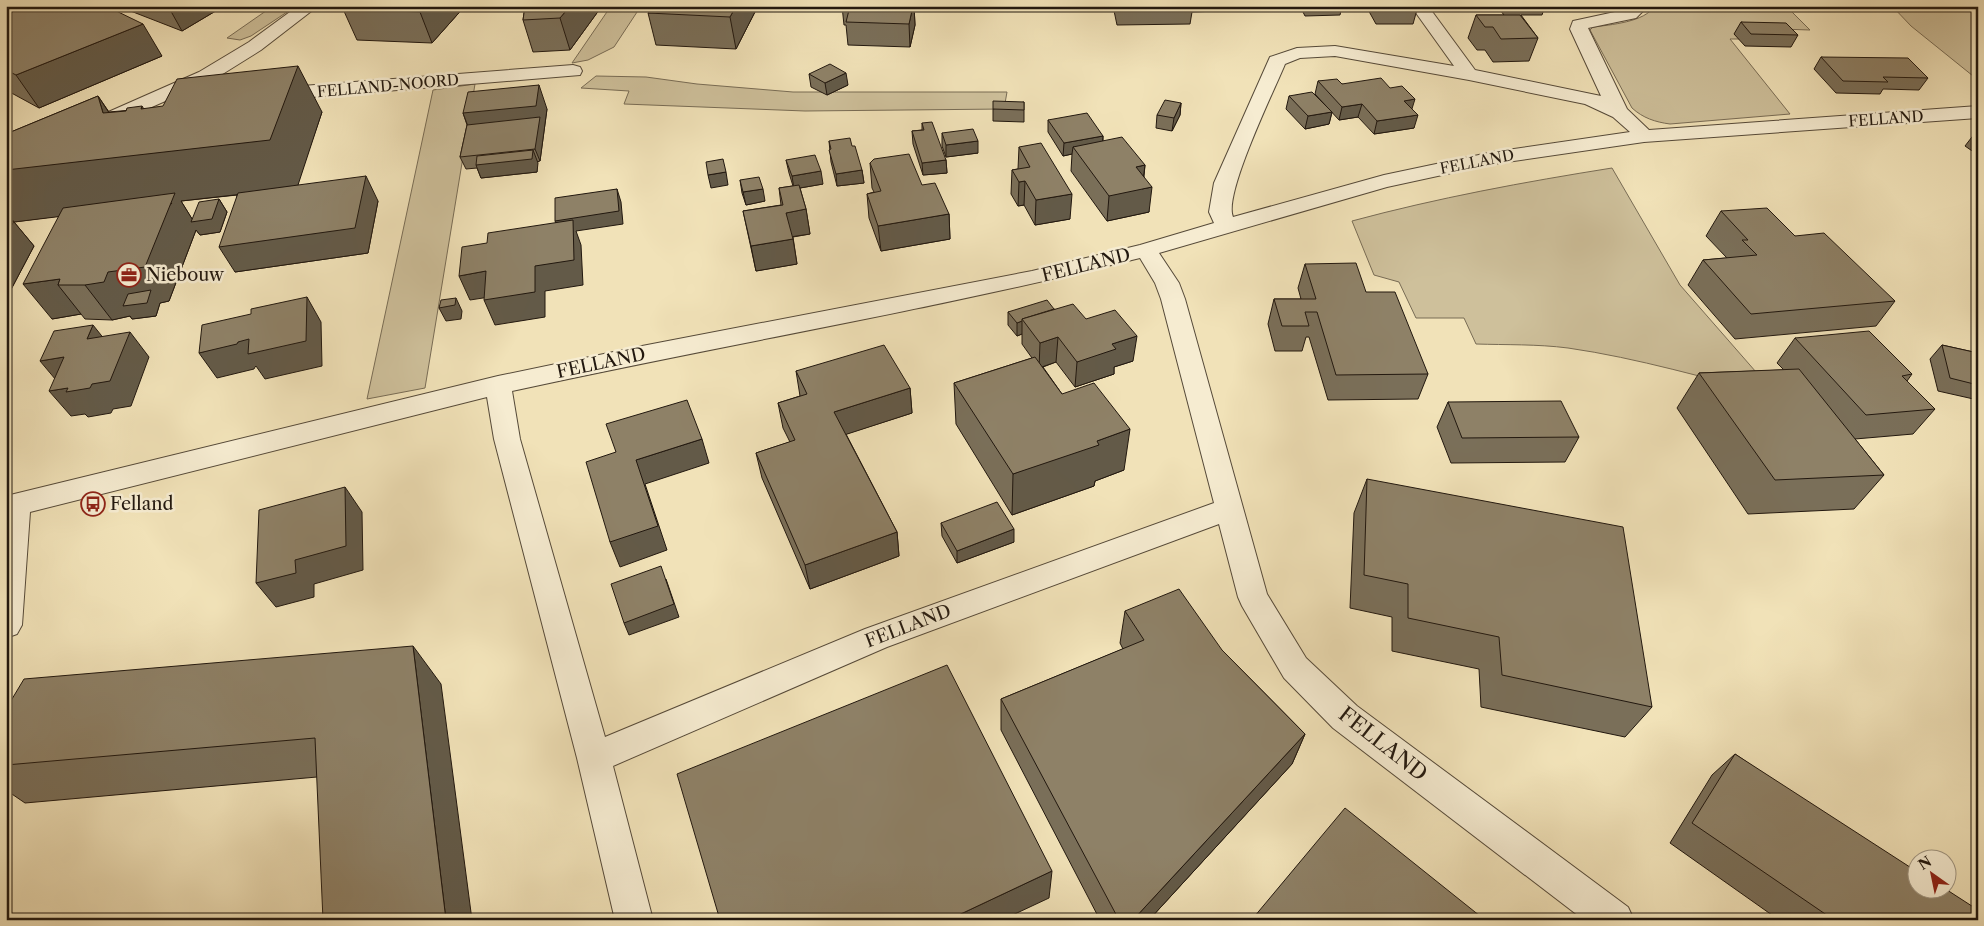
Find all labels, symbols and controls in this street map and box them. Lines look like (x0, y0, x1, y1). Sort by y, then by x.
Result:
street label: FELLAND-NOORD (316, 70, 460, 101)
street label: FELLAND (1848, 106, 1924, 131)
street label: FELLAND (1438, 145, 1516, 178)
street label: FELLAND (1039, 243, 1133, 287)
office icon: Niebouw (116, 262, 142, 288)
place label: Niebouw (146, 264, 225, 286)
street label: FELLAND (554, 343, 648, 383)
bus stop icon: Felland (80, 491, 106, 517)
place label: Felland (110, 493, 173, 515)
street label: FELLAND (862, 600, 954, 652)
street label: FELLAND (1334, 701, 1433, 786)
north arrow (1906, 848, 1956, 898)
text: N (1915, 852, 1935, 874)

